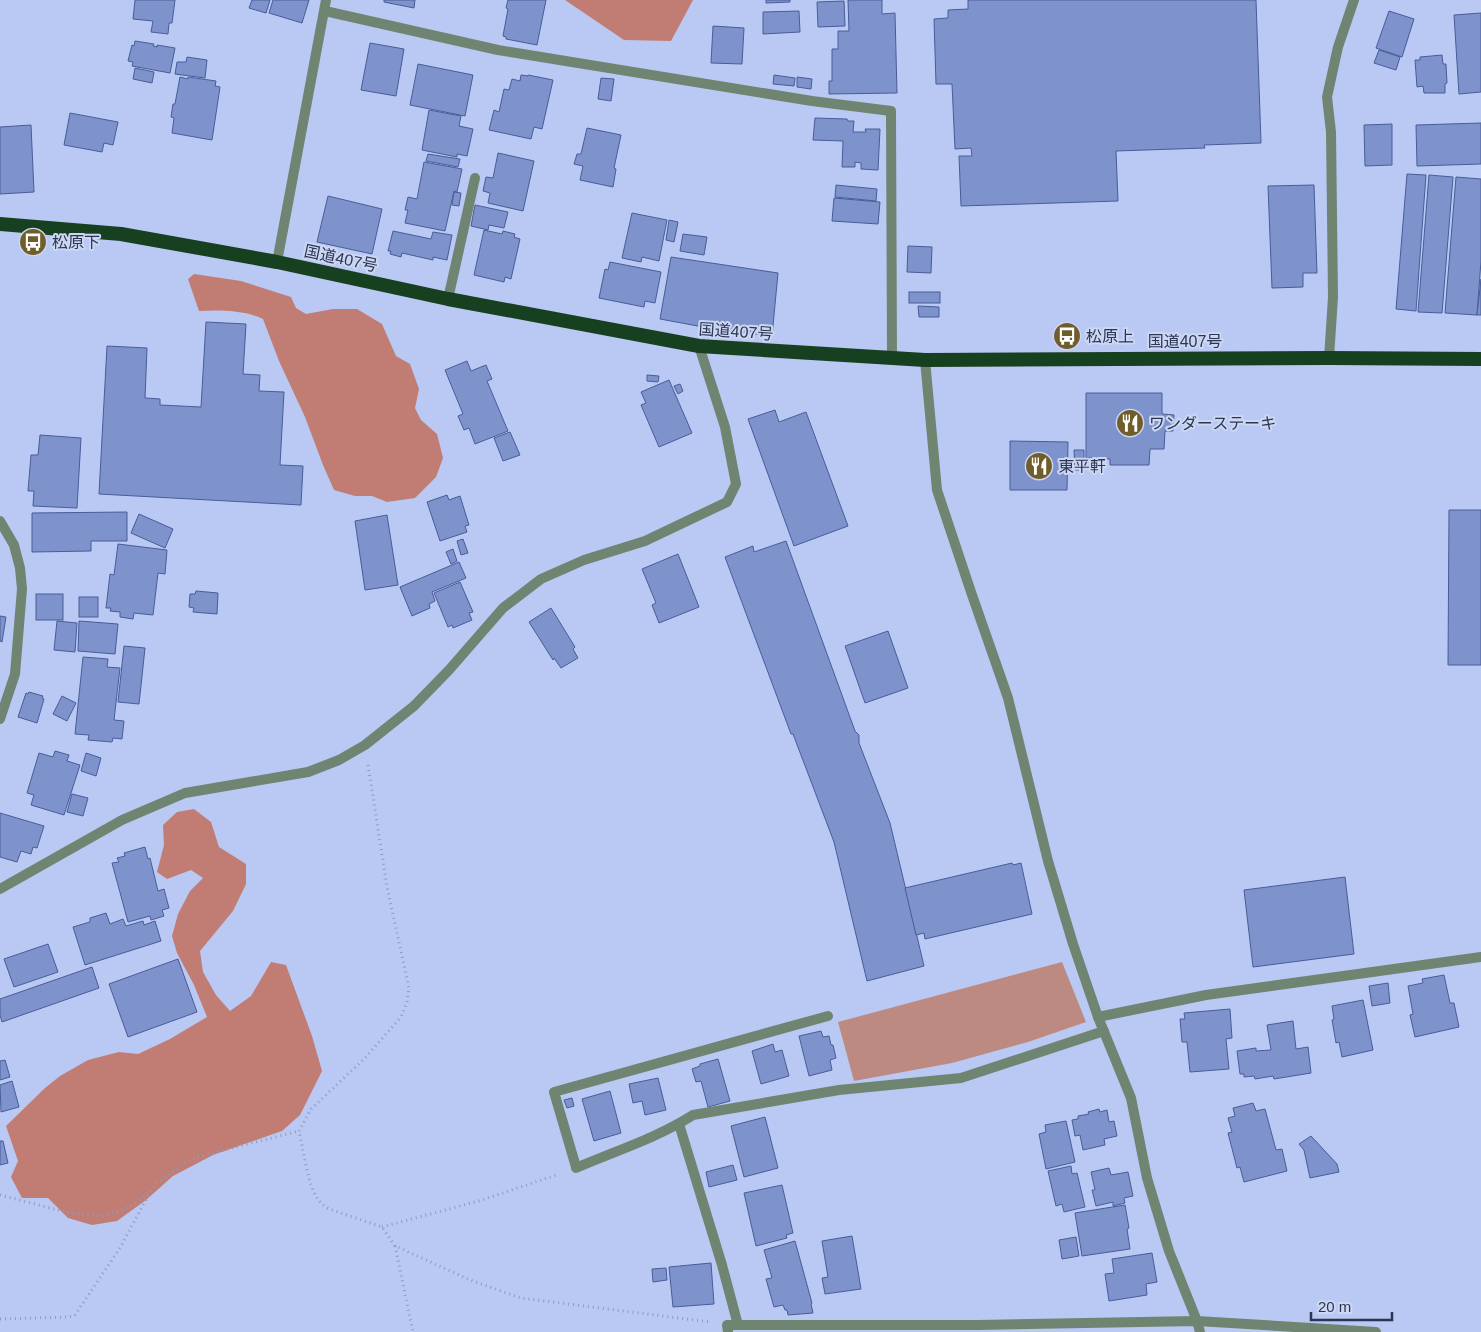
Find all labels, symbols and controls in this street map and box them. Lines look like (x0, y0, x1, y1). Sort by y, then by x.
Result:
bus stop icon: 松原下 (18, 227, 48, 257)
place label: 松原下 (52, 234, 100, 251)
street label: 国道407号 (303, 242, 379, 275)
street label: 国道407号 (698, 320, 774, 343)
bus stop icon: 松原上 (1052, 321, 1082, 351)
place label: 松原上 (1086, 328, 1134, 345)
street label: 国道407号 (1148, 333, 1222, 350)
restaurant icon: ワンダーステーキ (1115, 408, 1145, 438)
place label: ワンダーステーキ (1149, 415, 1276, 432)
restaurant icon: 東平軒 (1024, 451, 1054, 481)
place label: 東平軒 (1058, 458, 1106, 475)
scale bar (1311, 1290, 1392, 1322)
text: 20 m (1318, 1298, 1351, 1315)

